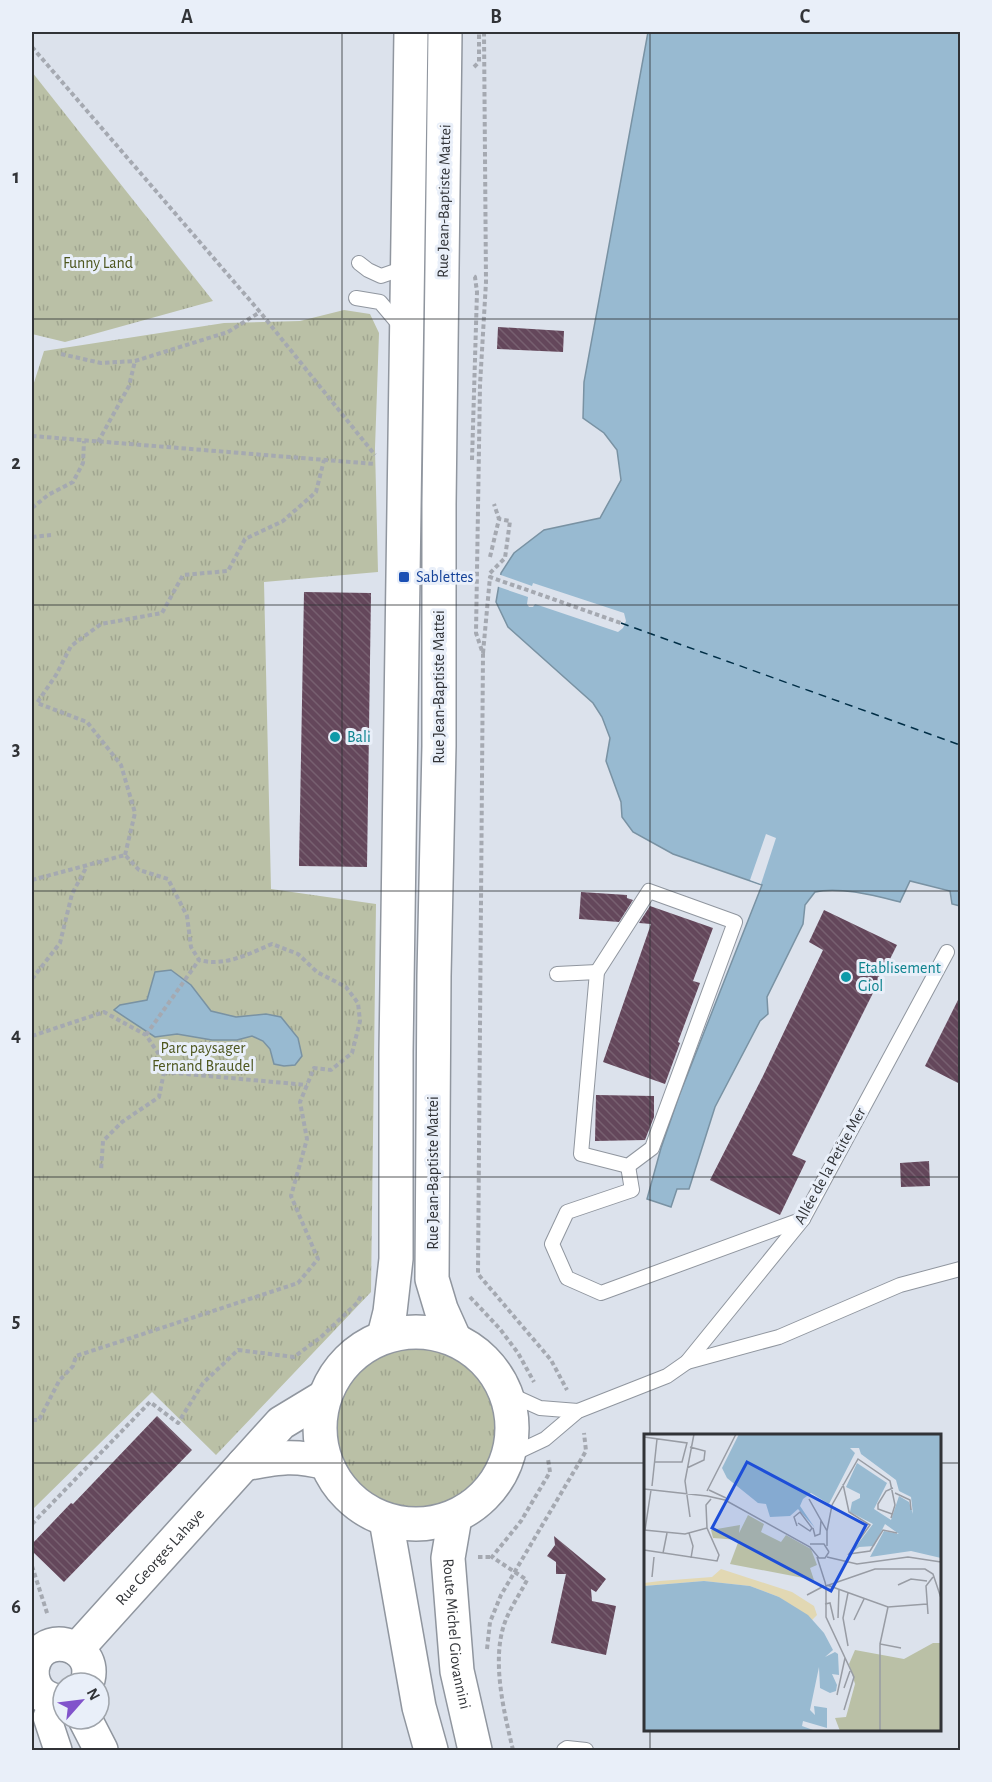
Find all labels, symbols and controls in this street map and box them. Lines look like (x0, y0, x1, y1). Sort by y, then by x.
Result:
text: A (181, 7, 193, 27)
text: B (490, 7, 502, 27)
text: C (800, 7, 811, 27)
street label: Rue Jean-Baptiste Mattei (435, 124, 453, 278)
text: 1 (12, 167, 20, 187)
park label: Funny Land (63, 255, 133, 272)
text: 2 (11, 453, 21, 473)
place label: Sablettes (416, 569, 474, 585)
marker: Sablettes (397, 570, 411, 584)
street label: Rue Jean-Baptiste Mattei (431, 610, 447, 764)
place label: Bali (347, 729, 371, 745)
marker: Bali (328, 730, 342, 744)
text: 3 (12, 739, 20, 759)
place label: Etablisement Giol (858, 960, 941, 994)
marker: Etablisement Giol (839, 970, 853, 984)
text: 4 (11, 1025, 21, 1045)
park label: Parc paysager Fernand Braudel (152, 1040, 254, 1074)
street label: Rue Jean-Baptiste Mattei (425, 1096, 441, 1250)
street label: Allée de la Petite Mer (791, 1104, 869, 1227)
text: 5 (12, 1311, 20, 1331)
inset map (644, 1434, 941, 1731)
street label: Rue Georges Lahaye (113, 1506, 207, 1608)
street label: Route Michel Giovannini (440, 1558, 473, 1711)
text: 6 (11, 1597, 21, 1617)
north arrow (51, 1671, 111, 1731)
text: N (84, 1686, 103, 1703)

